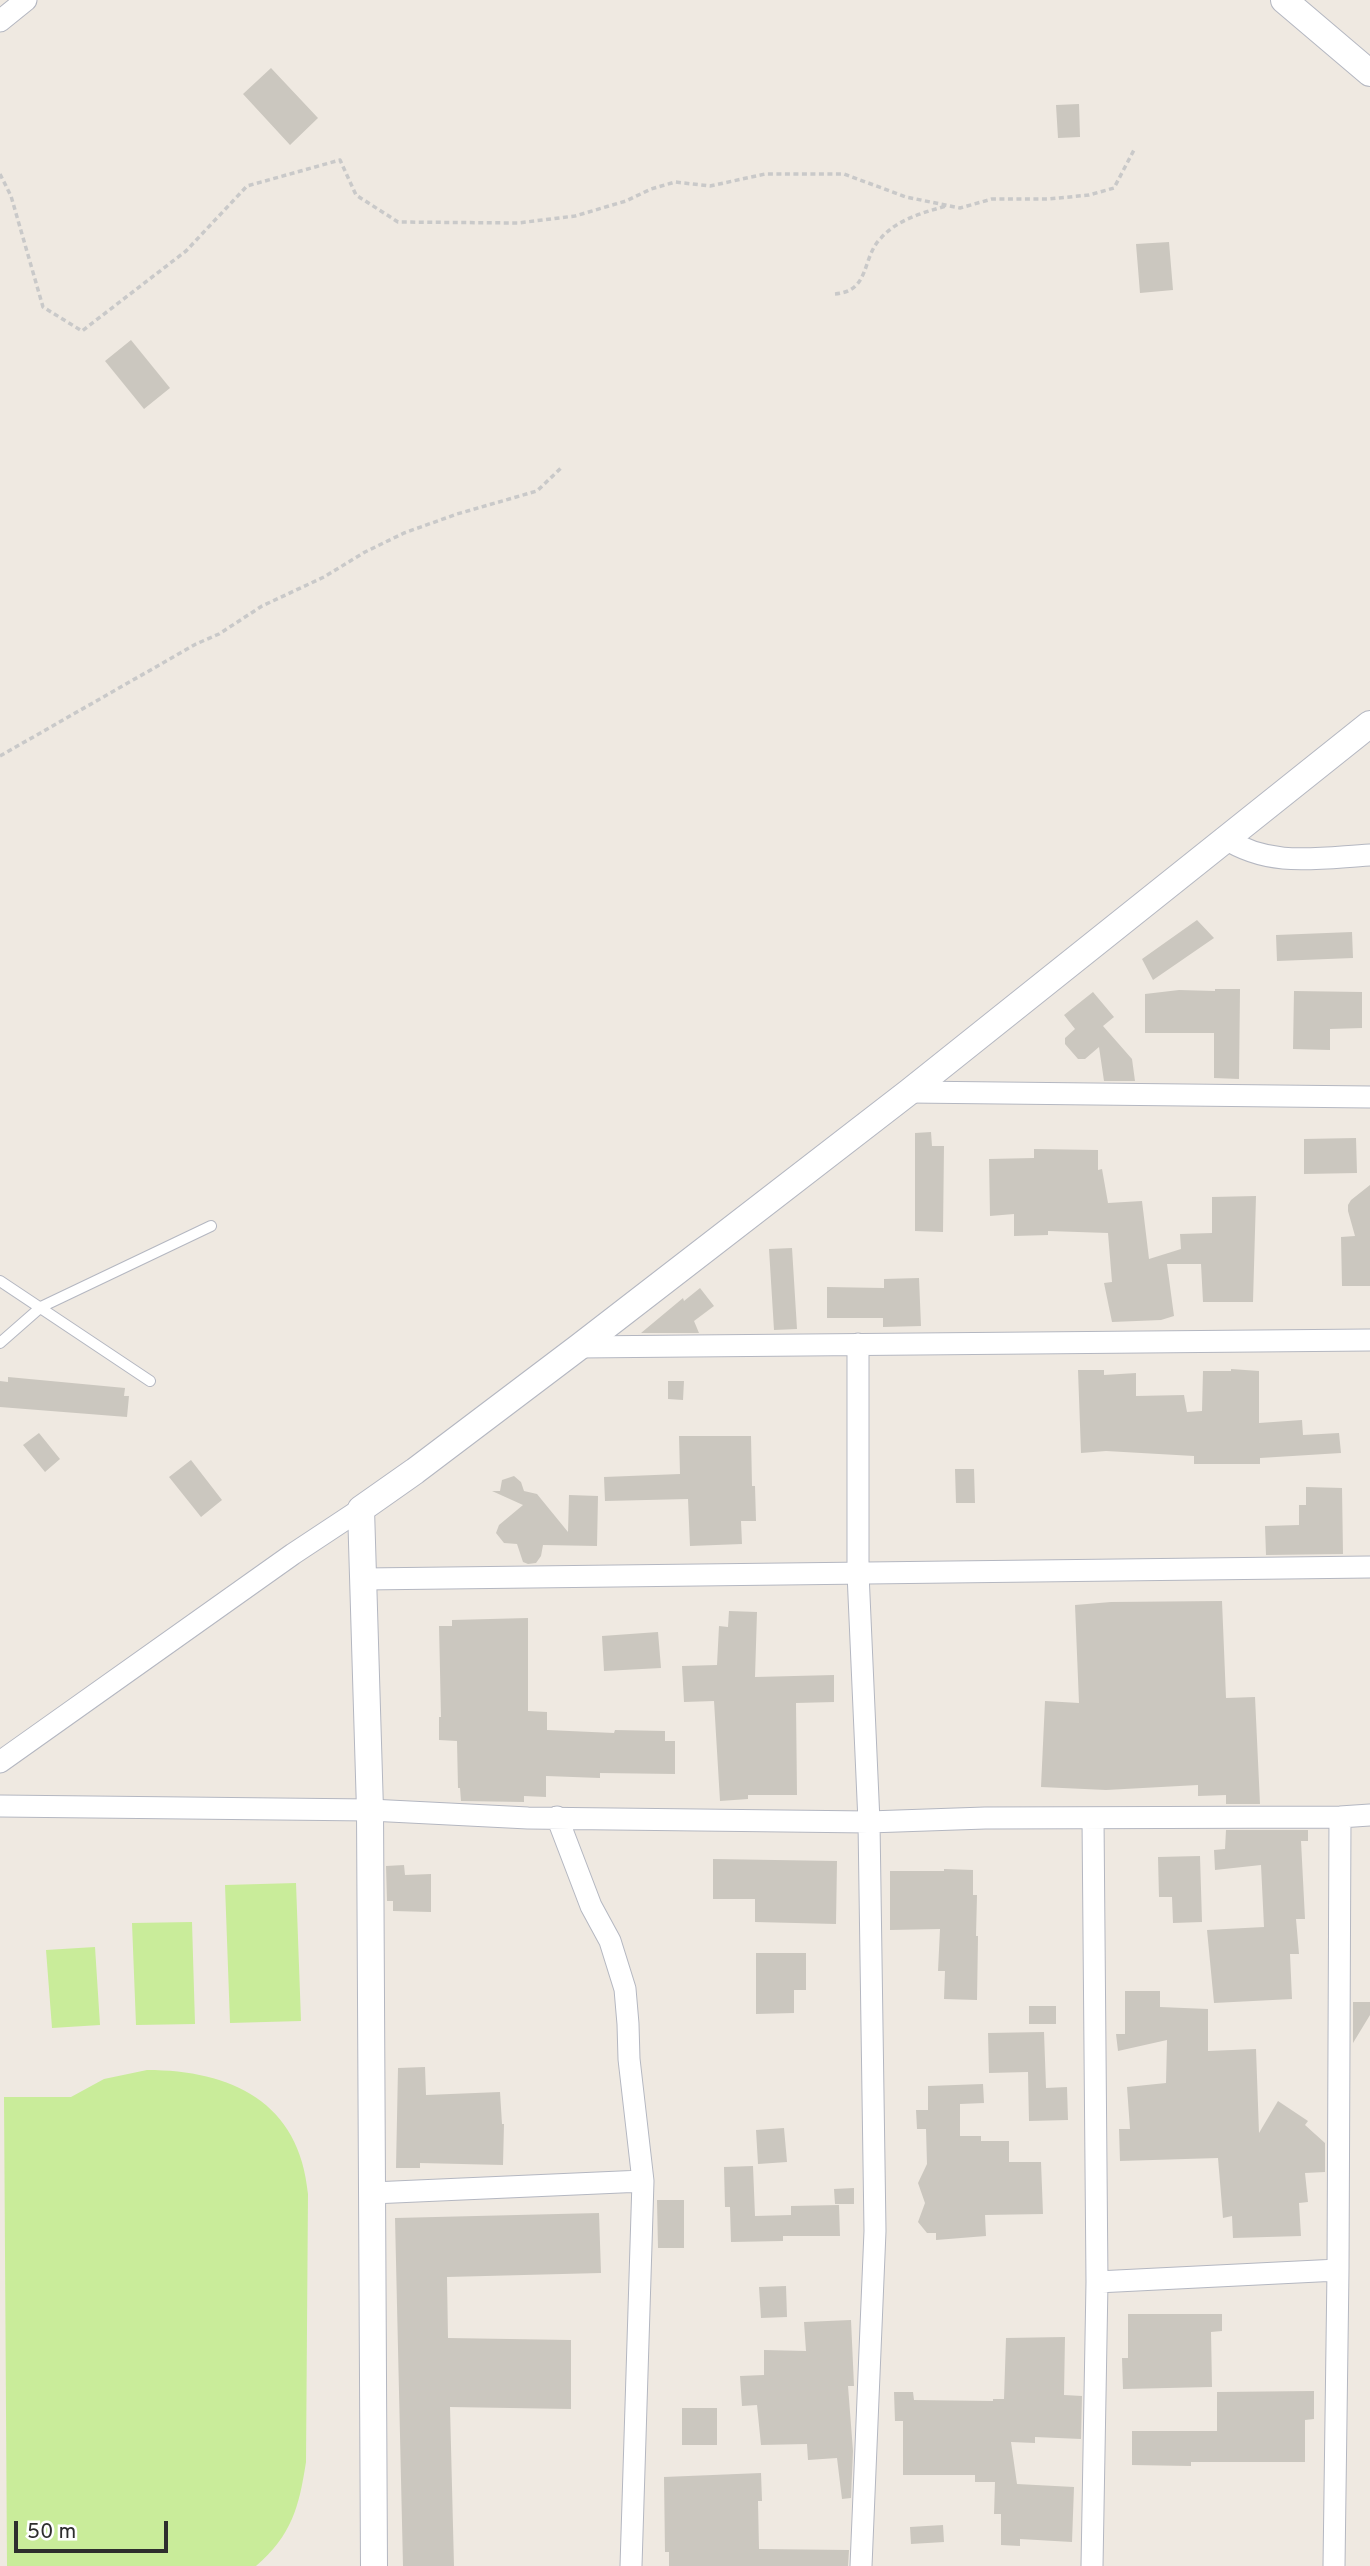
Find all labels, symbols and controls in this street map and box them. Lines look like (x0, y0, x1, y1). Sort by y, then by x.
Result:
scale bar (18, 2506, 172, 2550)
text: 50 m (27, 2519, 76, 2546)

